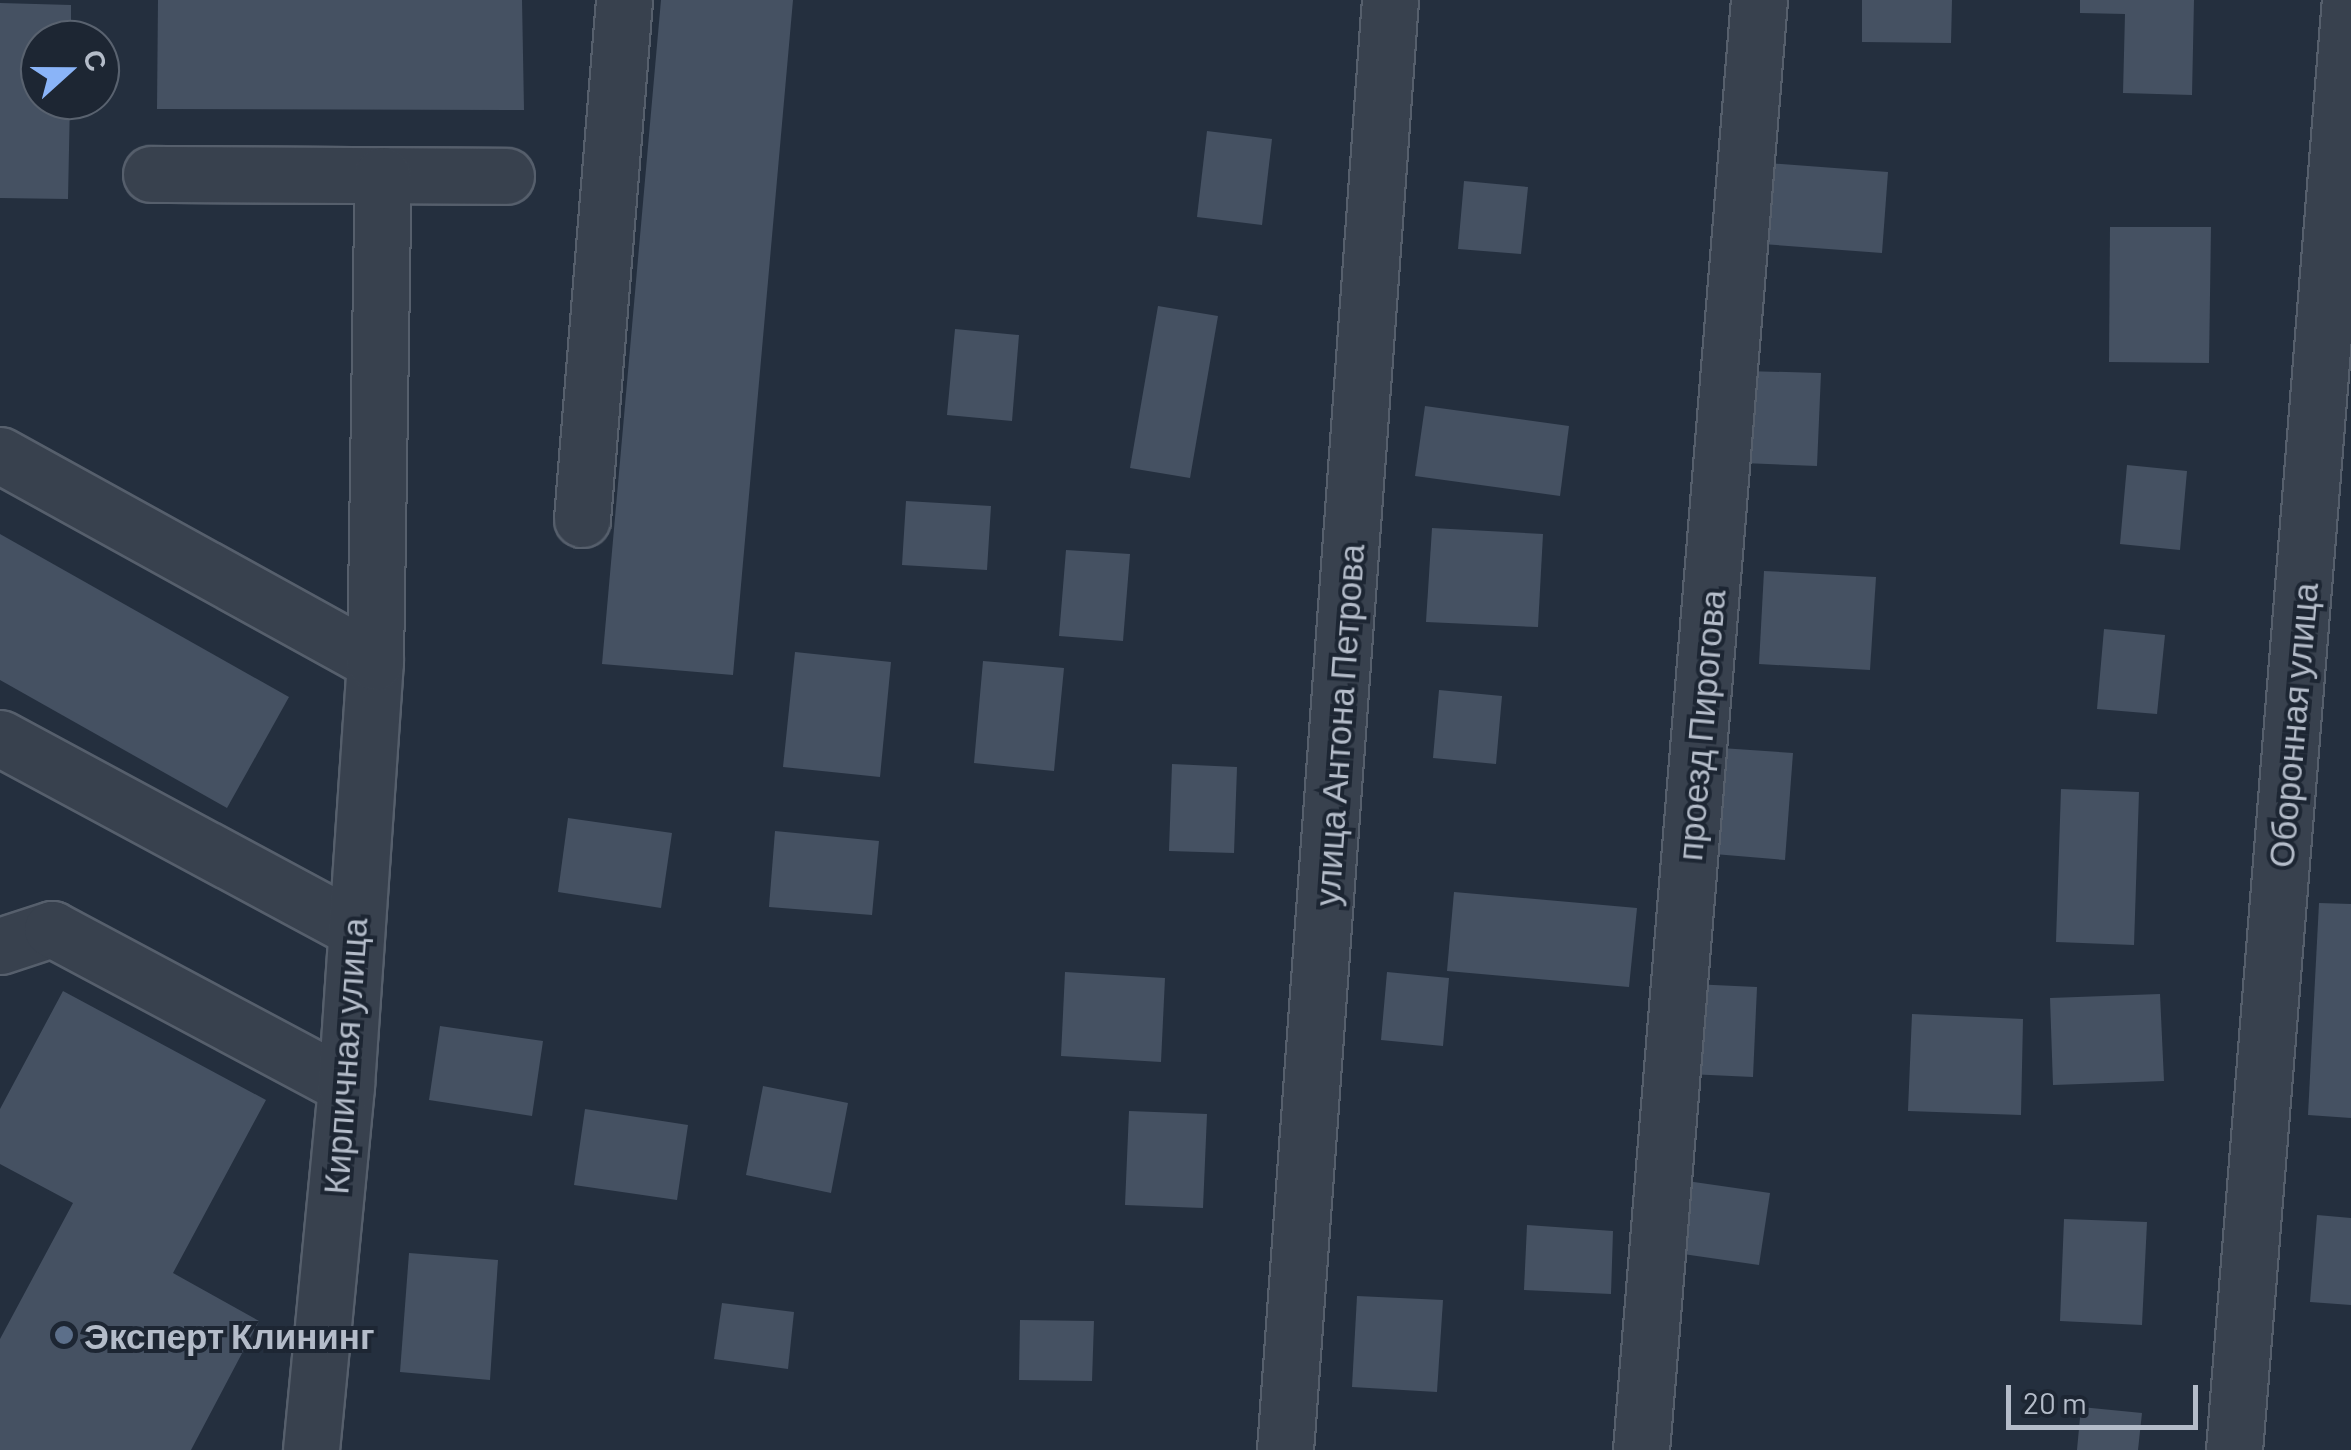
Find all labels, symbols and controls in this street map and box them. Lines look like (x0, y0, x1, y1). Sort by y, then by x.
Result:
north arrow (20, 20, 120, 120)
text: С (77, 44, 116, 75)
street label: улица Антона Петрова (1304, 543, 1372, 907)
street label: Оборонная улица (2259, 581, 2325, 869)
street label: проезд Пирогова (1667, 588, 1733, 862)
street label: Кирпичная улица (313, 916, 375, 1196)
place label: Эксперт Клининг (84, 1314, 375, 1356)
marker: Эксперт Клининг (53, 1324, 75, 1346)
scale bar (2011, 1365, 2204, 1427)
text: 20 m (2023, 1384, 2087, 1420)

